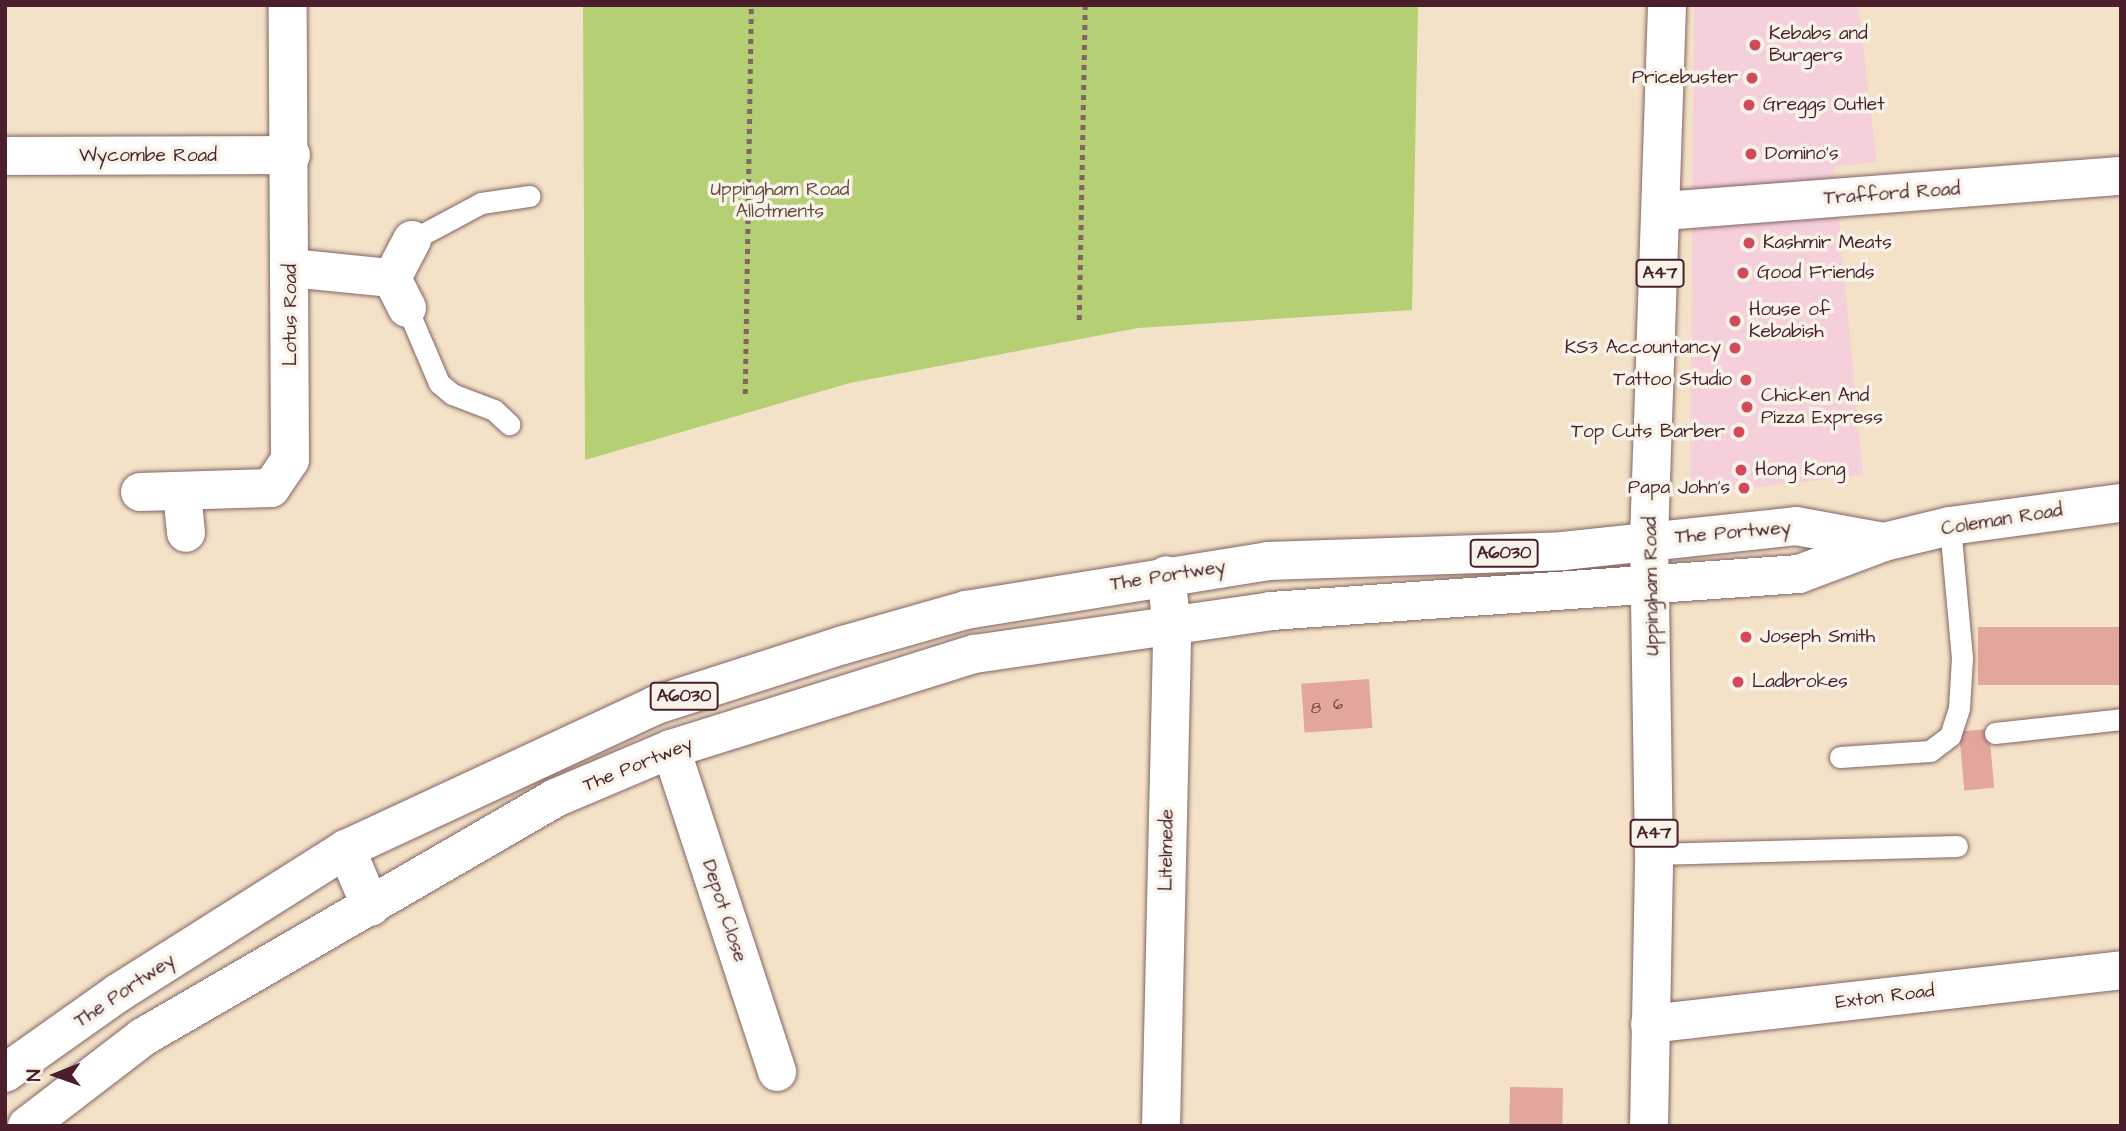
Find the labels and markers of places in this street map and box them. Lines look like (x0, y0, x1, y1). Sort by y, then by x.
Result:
place label: Kebabs and Burgers (1769, 23, 1868, 67)
marker: Kebabs and Burgers (1747, 37, 1763, 53)
place label: Pricebuster (1632, 67, 1738, 89)
marker: Pricebuster (1744, 70, 1760, 86)
place label: Greggs Outlet (1763, 94, 1885, 116)
marker: Greggs Outlet (1741, 97, 1757, 113)
place label: Domino's (1765, 143, 1838, 165)
marker: Domino's (1743, 146, 1759, 162)
place label: Kashmir Meats (1763, 232, 1892, 254)
marker: Kashmir Meats (1741, 235, 1757, 251)
place label: Good Friends (1757, 262, 1874, 284)
marker: Good Friends (1735, 265, 1751, 281)
place label: House of Kebabish (1749, 299, 1830, 343)
marker: House of Kebabish (1727, 313, 1743, 329)
place label: KS3 Accountancy (1565, 337, 1721, 359)
marker: KS3 Accountancy (1727, 340, 1743, 356)
place label: Tattoo Studio (1613, 369, 1732, 391)
marker: Tattoo Studio (1738, 372, 1754, 388)
place label: Chicken And Pizza Express (1761, 385, 1883, 429)
marker: Chicken And Pizza Express (1739, 399, 1755, 415)
place label: Top Cuts Barber (1571, 421, 1725, 443)
marker: Top Cuts Barber (1731, 424, 1747, 440)
place label: Hong Kong (1755, 459, 1846, 481)
marker: Hong Kong (1733, 462, 1749, 478)
place label: Papa John's (1628, 477, 1730, 499)
marker: Papa John's (1736, 480, 1752, 496)
place label: Joseph Smith (1760, 626, 1875, 648)
marker: Joseph Smith (1738, 629, 1754, 645)
place label: Ladbrokes (1752, 671, 1848, 693)
marker: Ladbrokes (1730, 674, 1746, 690)

